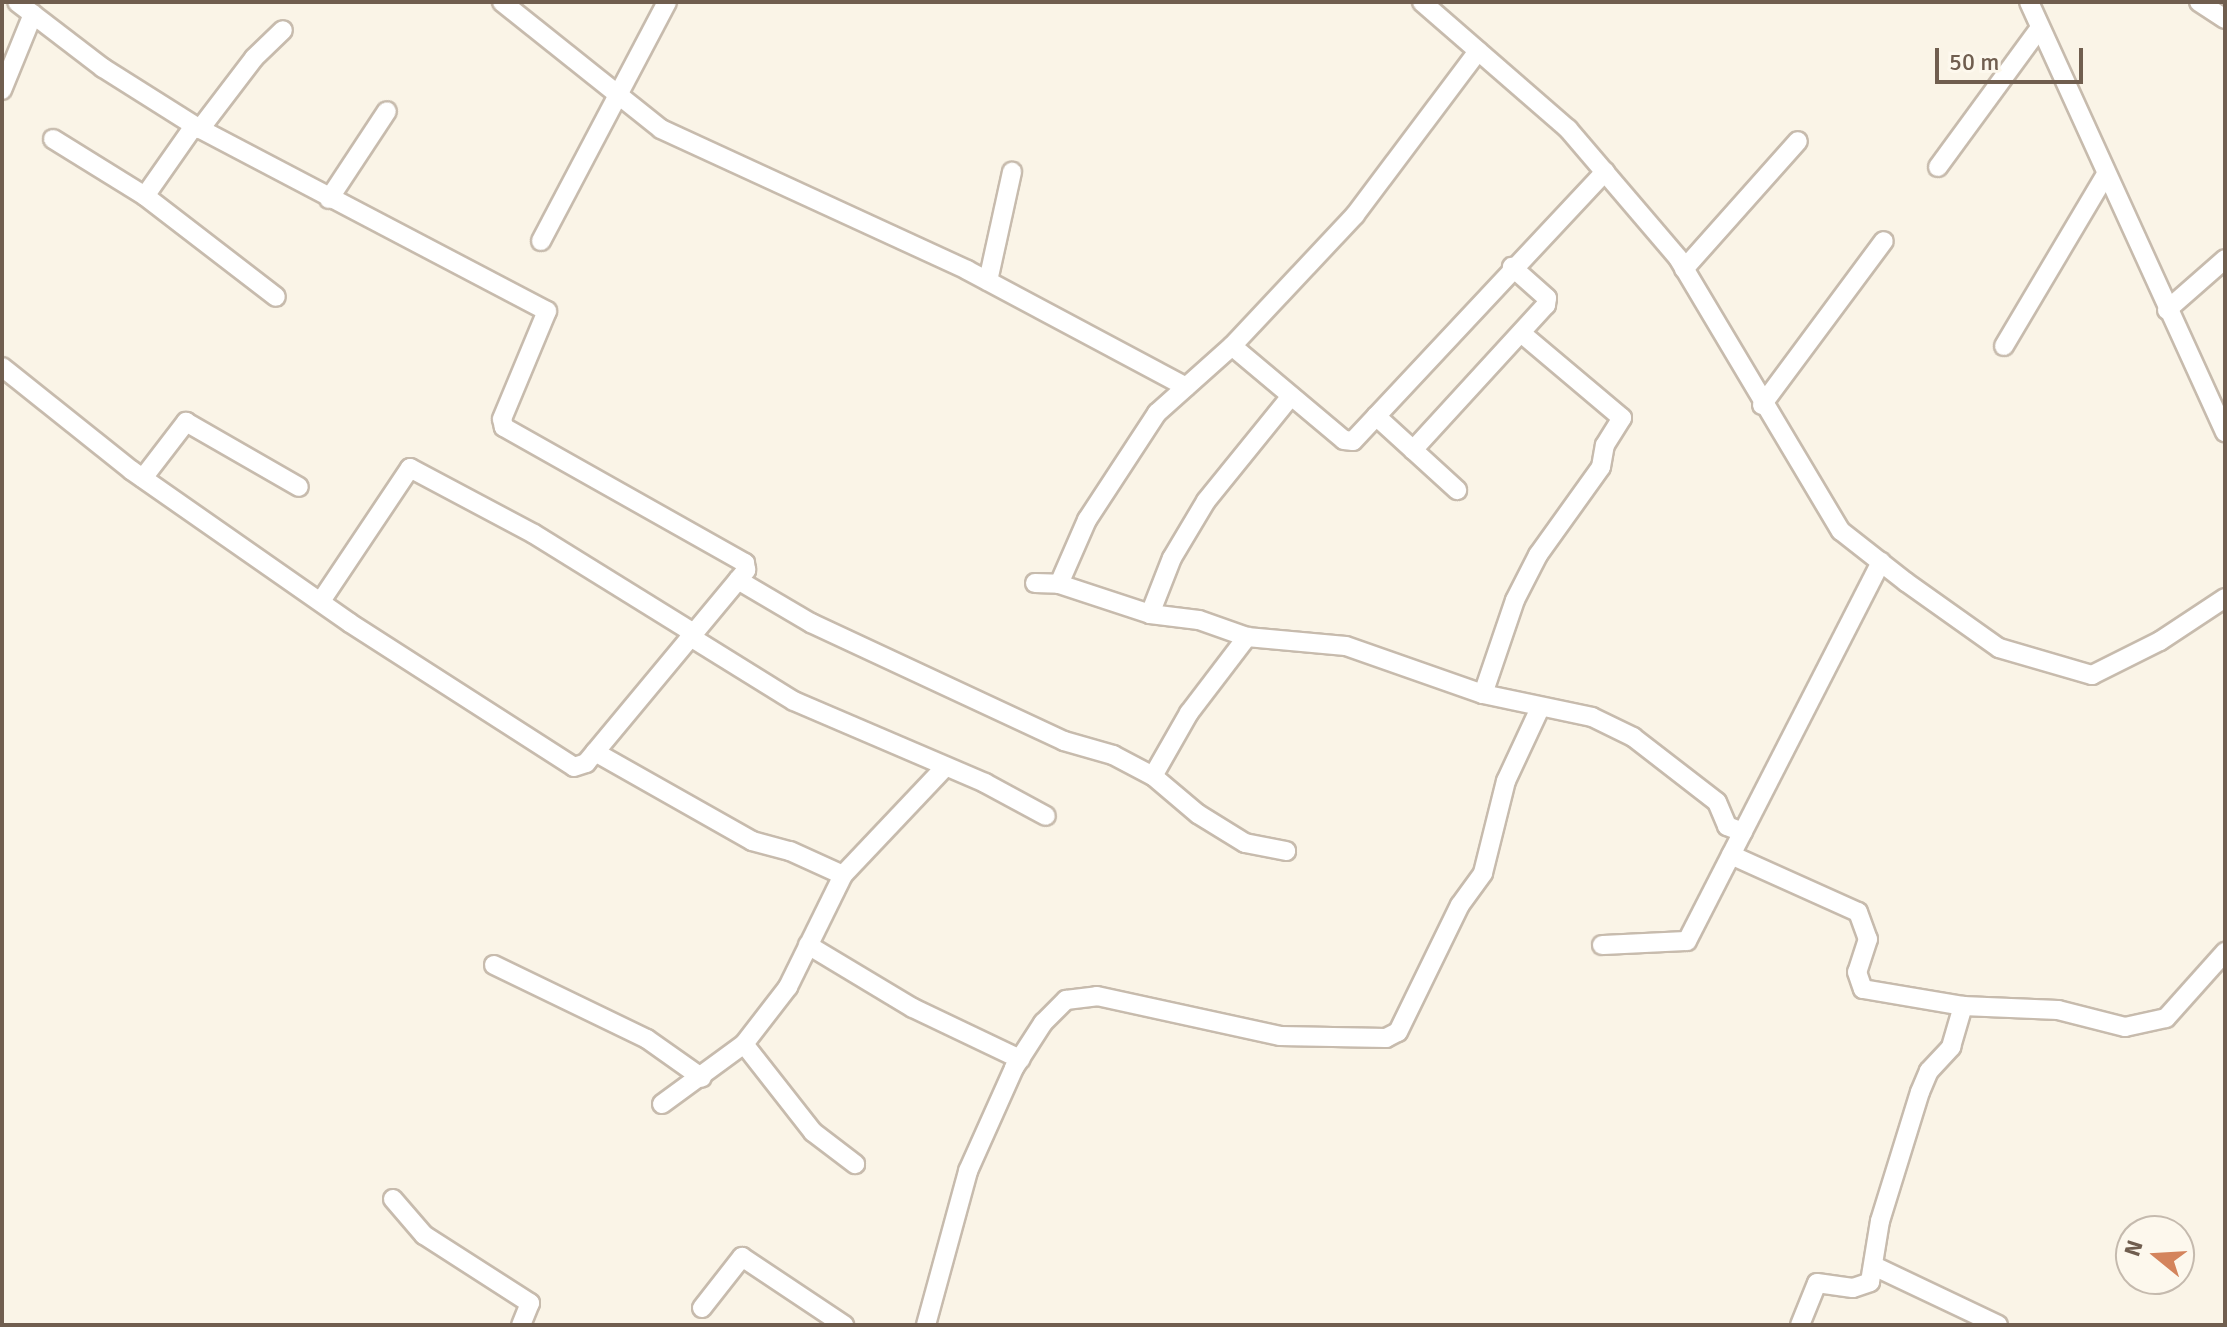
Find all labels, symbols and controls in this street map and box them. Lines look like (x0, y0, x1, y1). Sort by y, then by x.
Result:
scale bar (1939, 32, 2087, 82)
text: 50 m (1949, 47, 1999, 77)
north arrow (2115, 1215, 2195, 1295)
text: N (2118, 1237, 2149, 1260)

